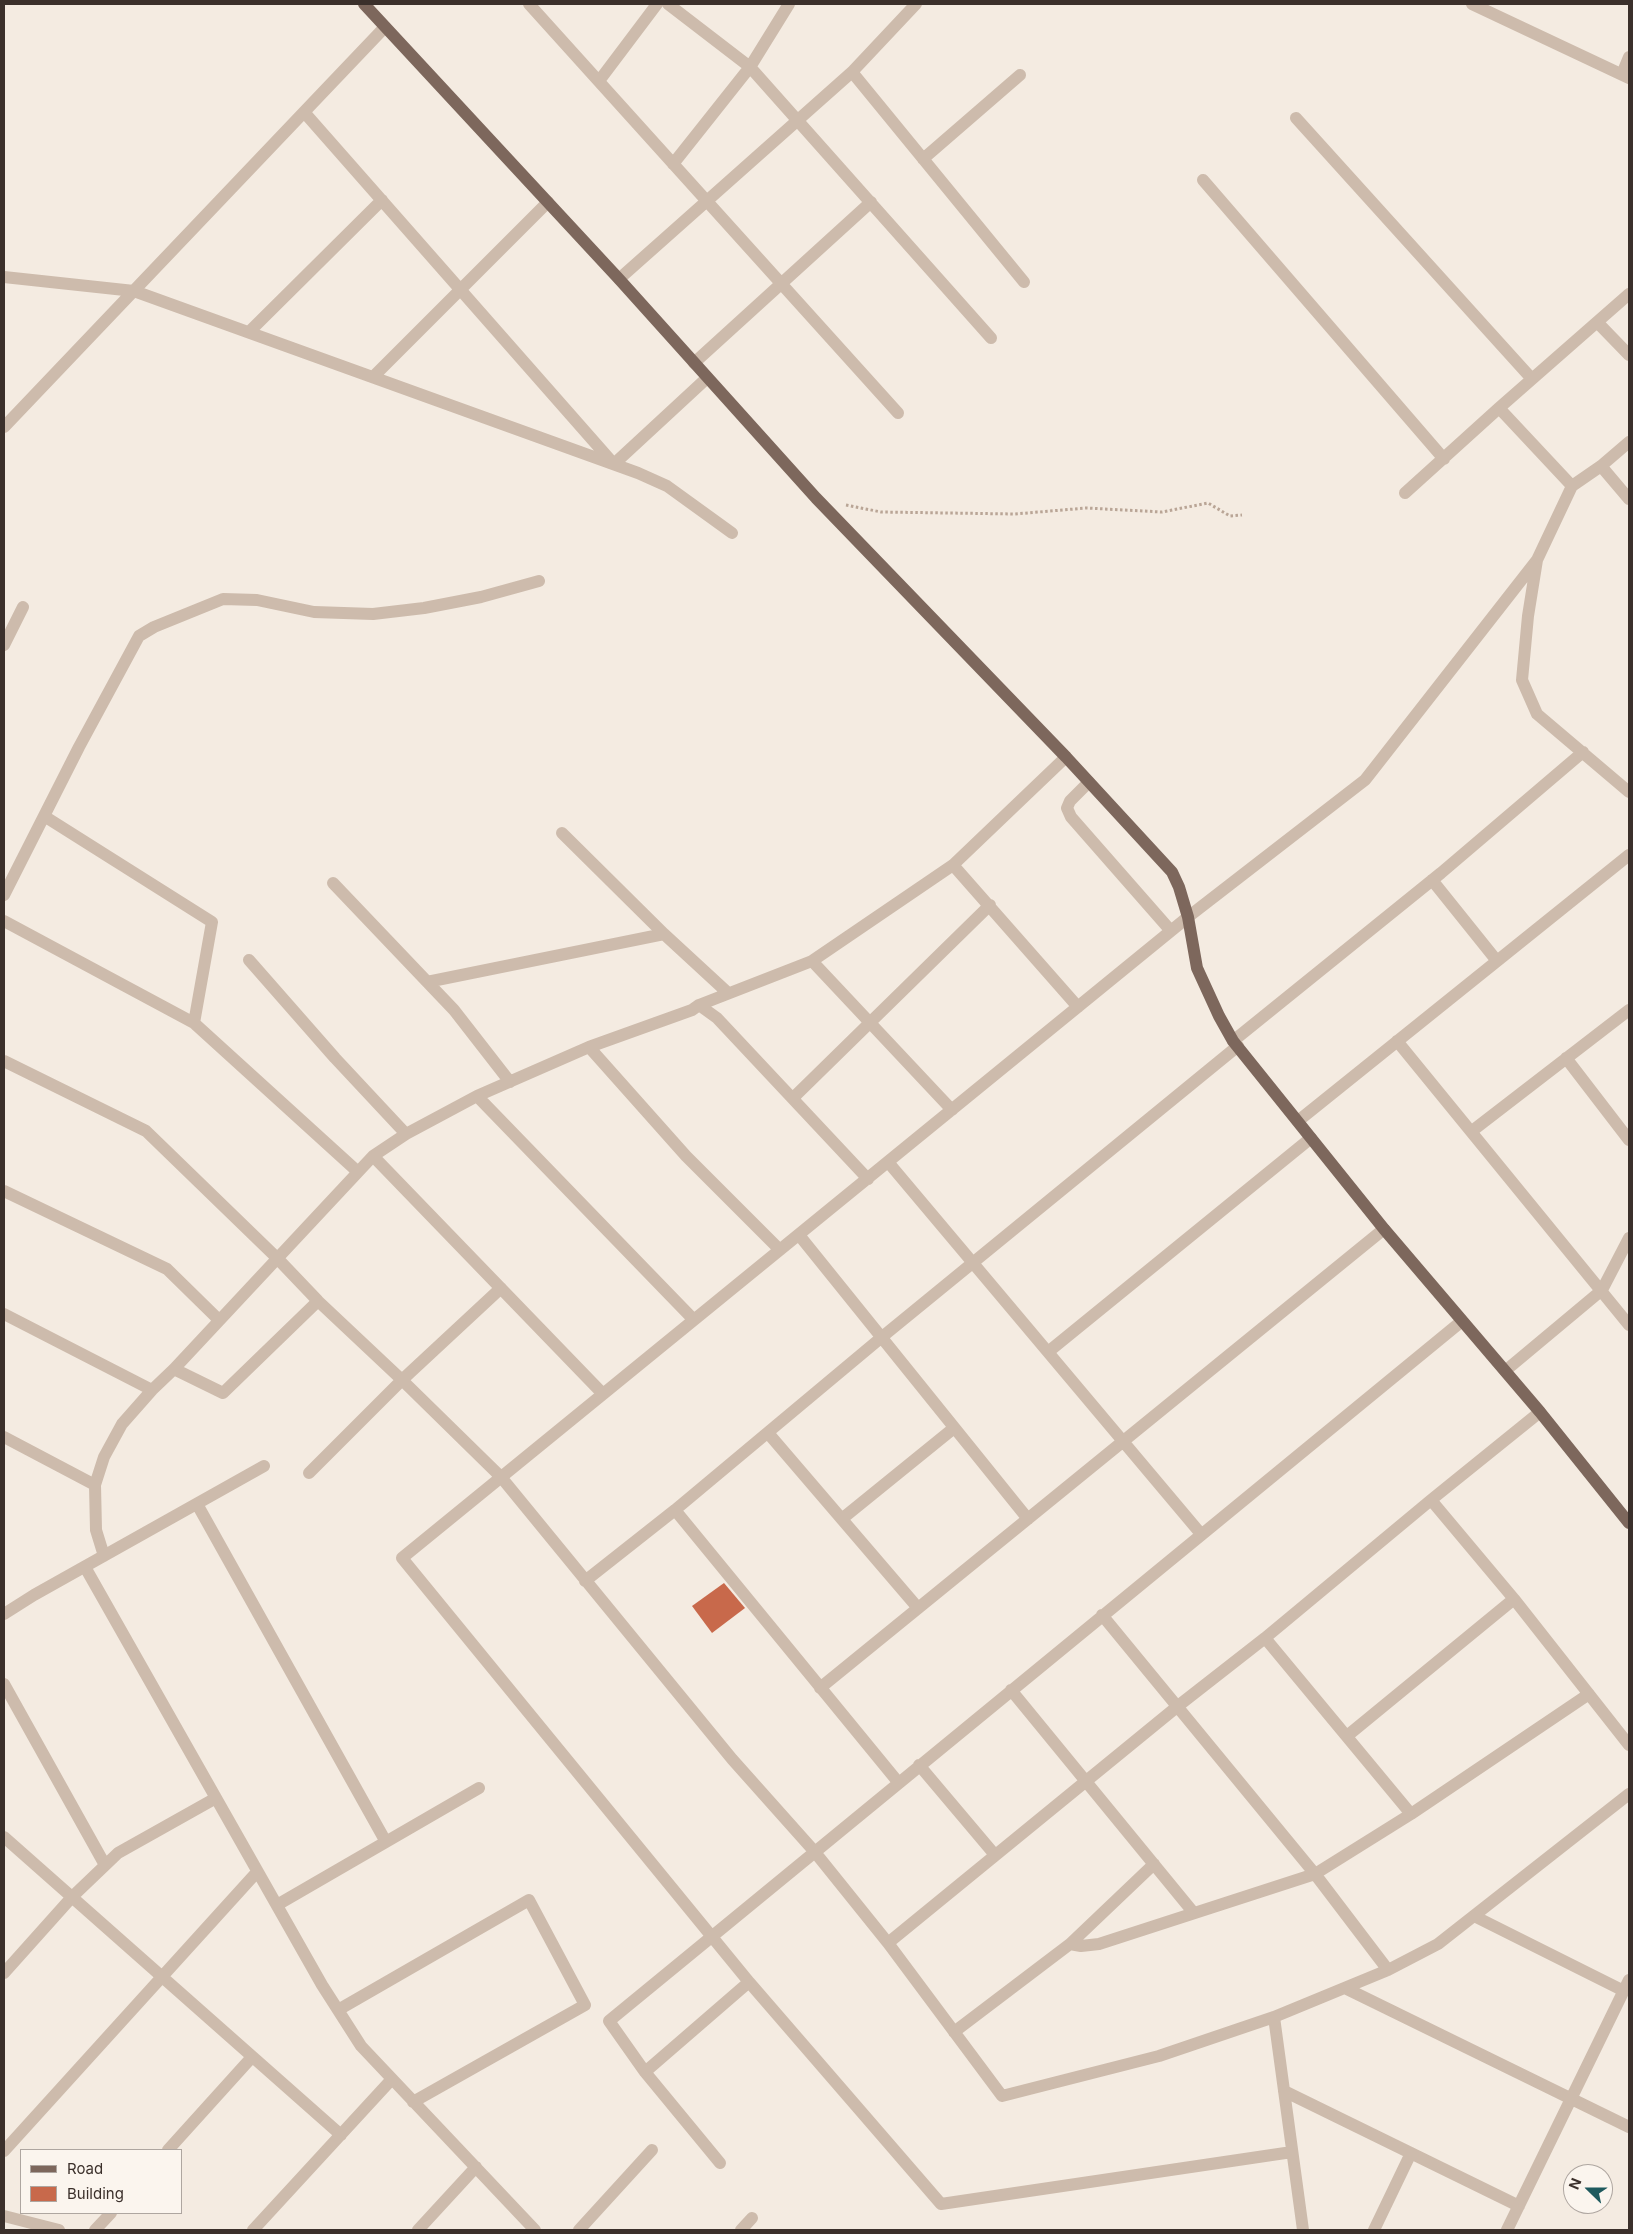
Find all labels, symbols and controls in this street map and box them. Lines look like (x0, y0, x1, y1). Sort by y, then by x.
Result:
legend (20, 2149, 182, 2214)
text: Road (67, 2159, 103, 2178)
north arrow (1563, 2164, 1613, 2214)
text: N (1565, 2175, 1584, 2192)
text: Building (67, 2184, 124, 2203)

